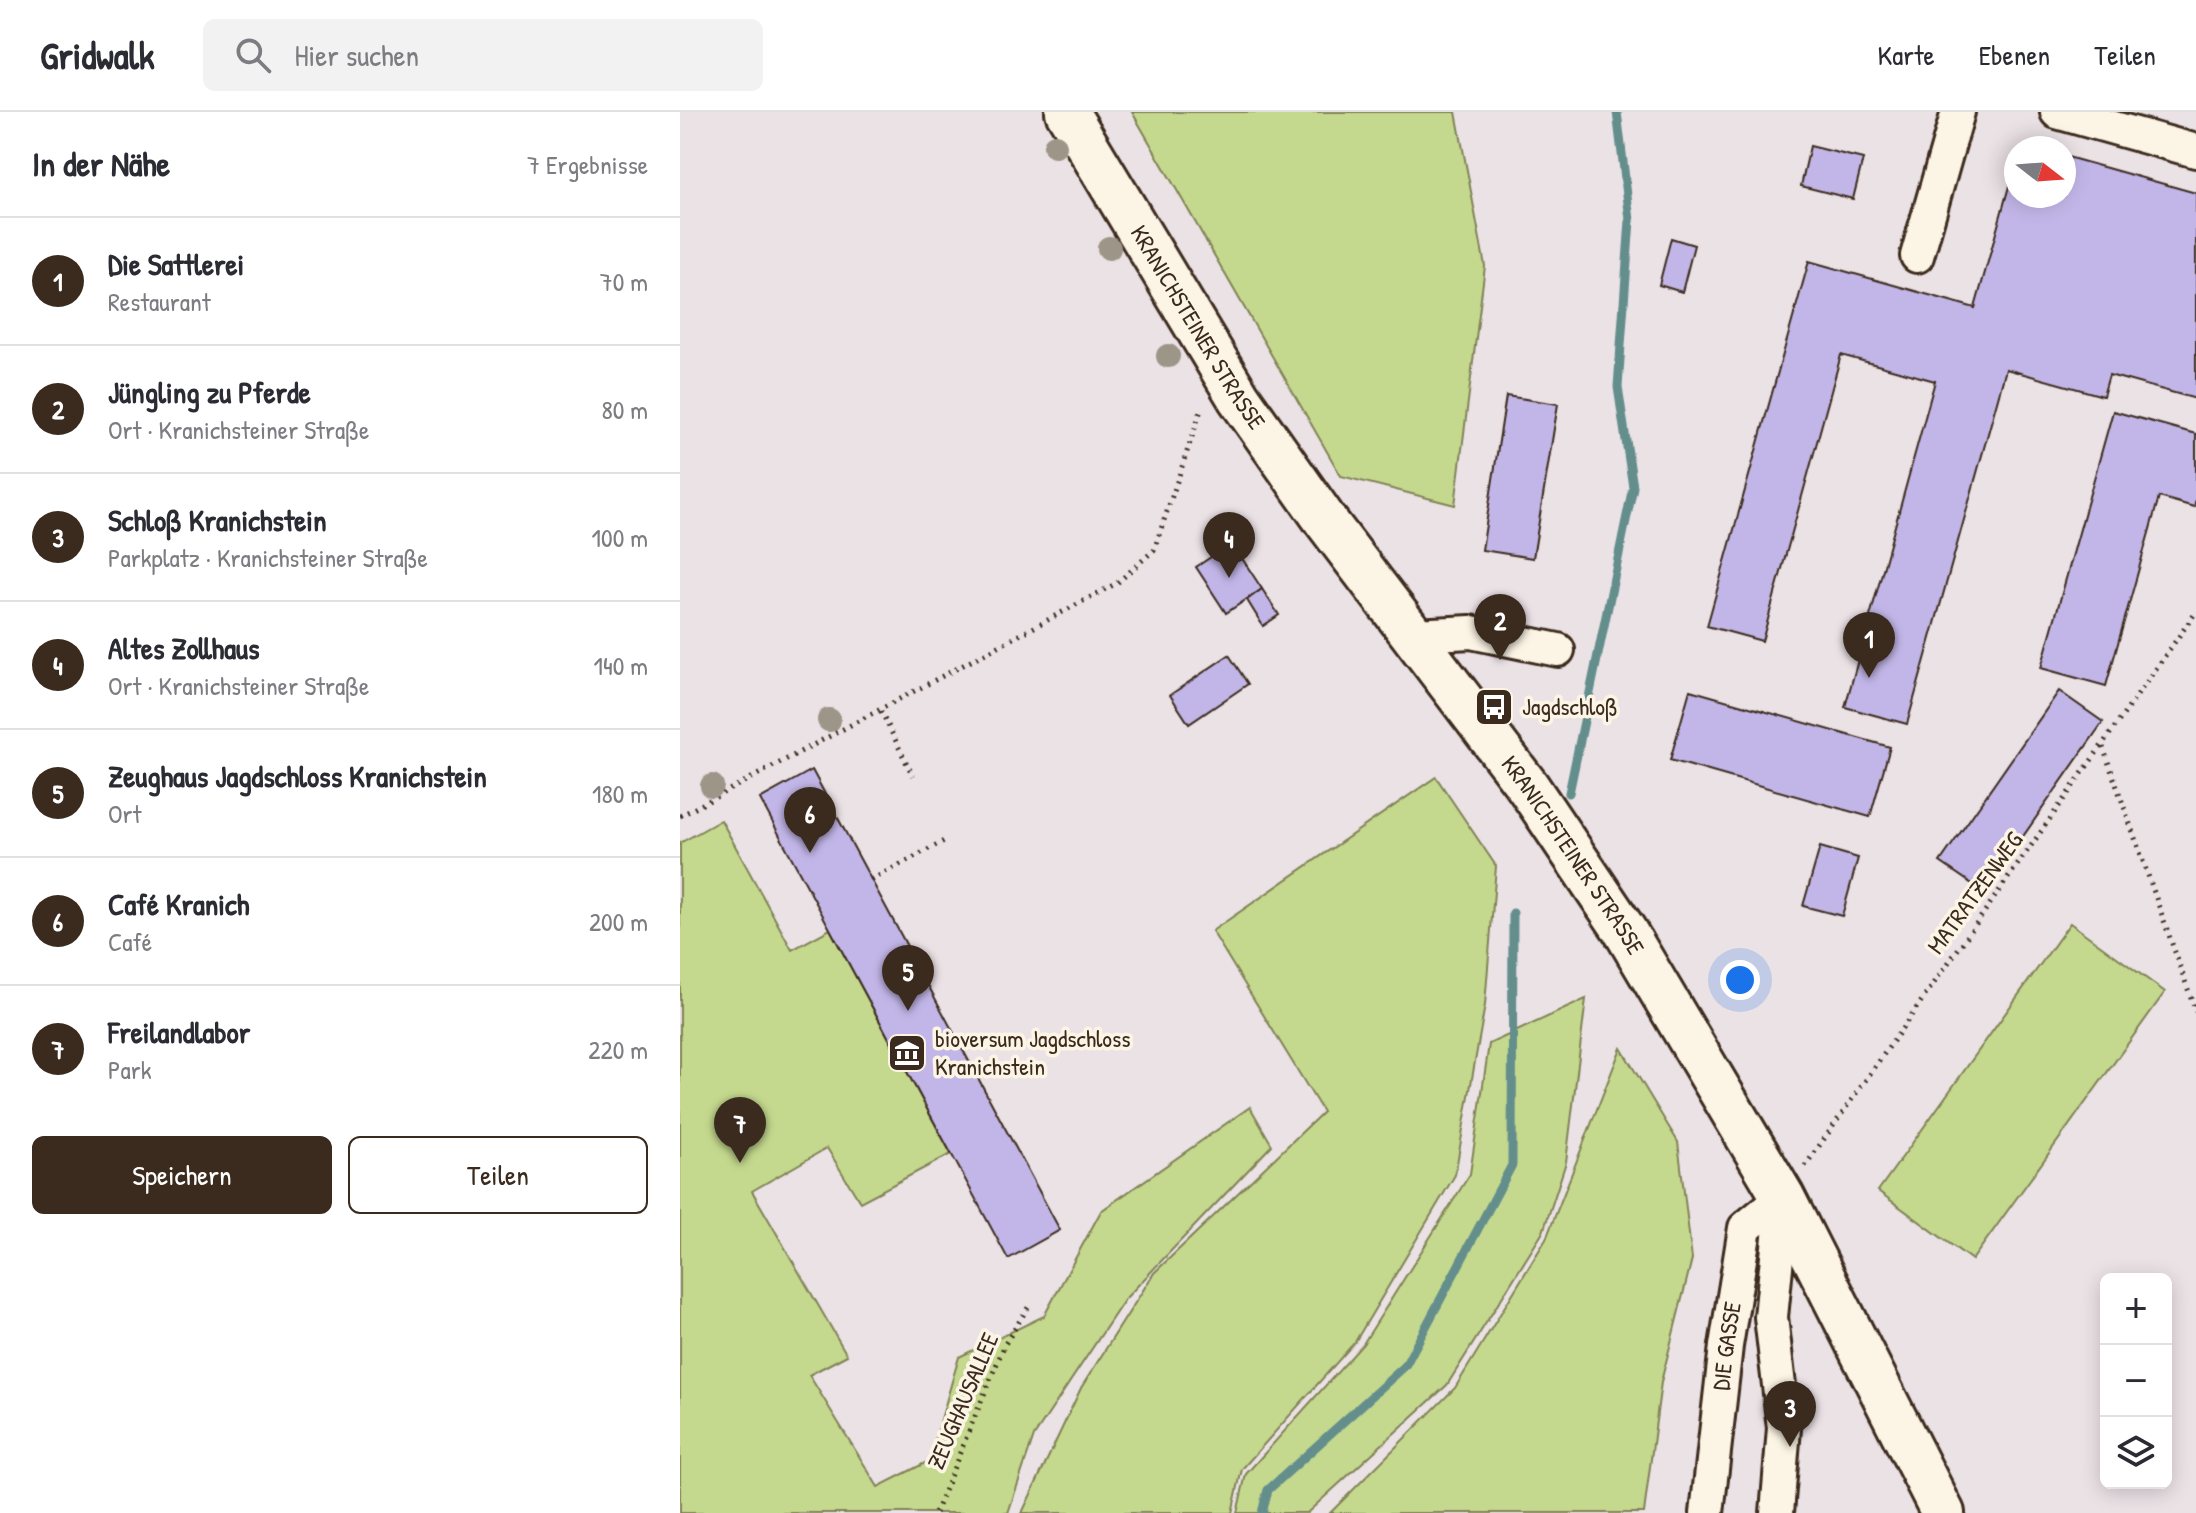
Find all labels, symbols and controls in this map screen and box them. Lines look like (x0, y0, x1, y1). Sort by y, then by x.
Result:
search box (203, 19, 763, 91)
text: Gridwalk (40, 29, 155, 81)
icon: search (231, 33, 275, 77)
text: Hier suchen (295, 35, 419, 75)
text: Karte (1878, 36, 1935, 74)
text: Ebenen (1979, 36, 2050, 74)
text: Teilen (2094, 36, 2156, 74)
north arrow (2004, 136, 2076, 208)
text: In der Nähe (32, 141, 170, 187)
text: 7 Ergebnisse (527, 147, 648, 182)
street label: KRANICHSTEINER STRASSE (1124, 219, 1273, 436)
text: Die Sattlerei (108, 244, 244, 284)
text: 1 (53, 264, 63, 299)
text: 70 m (600, 264, 648, 299)
text: Restaurant (108, 284, 211, 319)
text: Jüngling zu Pferde (108, 372, 311, 412)
text: 2 (52, 392, 64, 427)
text: 80 m (601, 392, 648, 427)
text: Ort · Kranichsteiner Straße (108, 412, 369, 447)
text: Schloß Kranichstein (108, 500, 326, 540)
pin: 4 (1203, 512, 1255, 578)
text: 3 (52, 520, 64, 555)
text: 100 m (592, 520, 648, 555)
text: Parkplatz · Kranichsteiner Straße (108, 540, 428, 575)
pin: 2 (1474, 594, 1526, 660)
pin: 1 (1843, 612, 1895, 678)
text: Altes Zollhaus (108, 628, 259, 668)
text: 4 (53, 648, 63, 683)
text: 140 m (594, 648, 648, 683)
text: Ort · Kranichsteiner Straße (108, 668, 369, 703)
bus stop icon: Jagdschloß (1473, 686, 1515, 728)
place label: Jagdschloß (1522, 690, 1618, 722)
street label: KRANICHSTEINER STRASSE (1495, 749, 1653, 960)
text: Zeughaus Jagdschloss Kranichstein (108, 756, 487, 796)
text: 5 (53, 776, 64, 811)
text: 180 m (592, 776, 648, 811)
pin: 6 (784, 787, 836, 853)
text: Ort (108, 796, 141, 831)
street label: MATRATZENWEG (1919, 825, 2030, 960)
text: Café Kranich (108, 884, 249, 924)
text: 6 (53, 904, 63, 939)
text: 200 m (589, 904, 648, 939)
text: Café (108, 924, 152, 959)
pin: 5 (882, 945, 934, 1011)
your location (1720, 960, 1760, 1000)
text: Freilandlabor (108, 1012, 250, 1052)
place label: bioversum Jagdschloss Kranichstein (935, 1022, 1131, 1082)
text: 7 (52, 1032, 64, 1067)
text: 220 m (588, 1032, 648, 1067)
museum icon: bioversum Jagdschloss Kranichstein (886, 1032, 928, 1074)
text: Park (108, 1052, 152, 1087)
pin: 7 (714, 1097, 766, 1163)
button: Speichern (32, 1136, 332, 1214)
button: Teilen (348, 1136, 648, 1214)
map controls (2100, 1273, 2172, 1489)
button: + (2100, 1273, 2172, 1345)
street label: DIE GASSE (1704, 1299, 1748, 1392)
street label: ZEUGHAUSALLEE (919, 1327, 1005, 1474)
button: − (2100, 1345, 2172, 1417)
pin: 3 (1764, 1381, 1816, 1447)
button: layers (2100, 1417, 2172, 1489)

